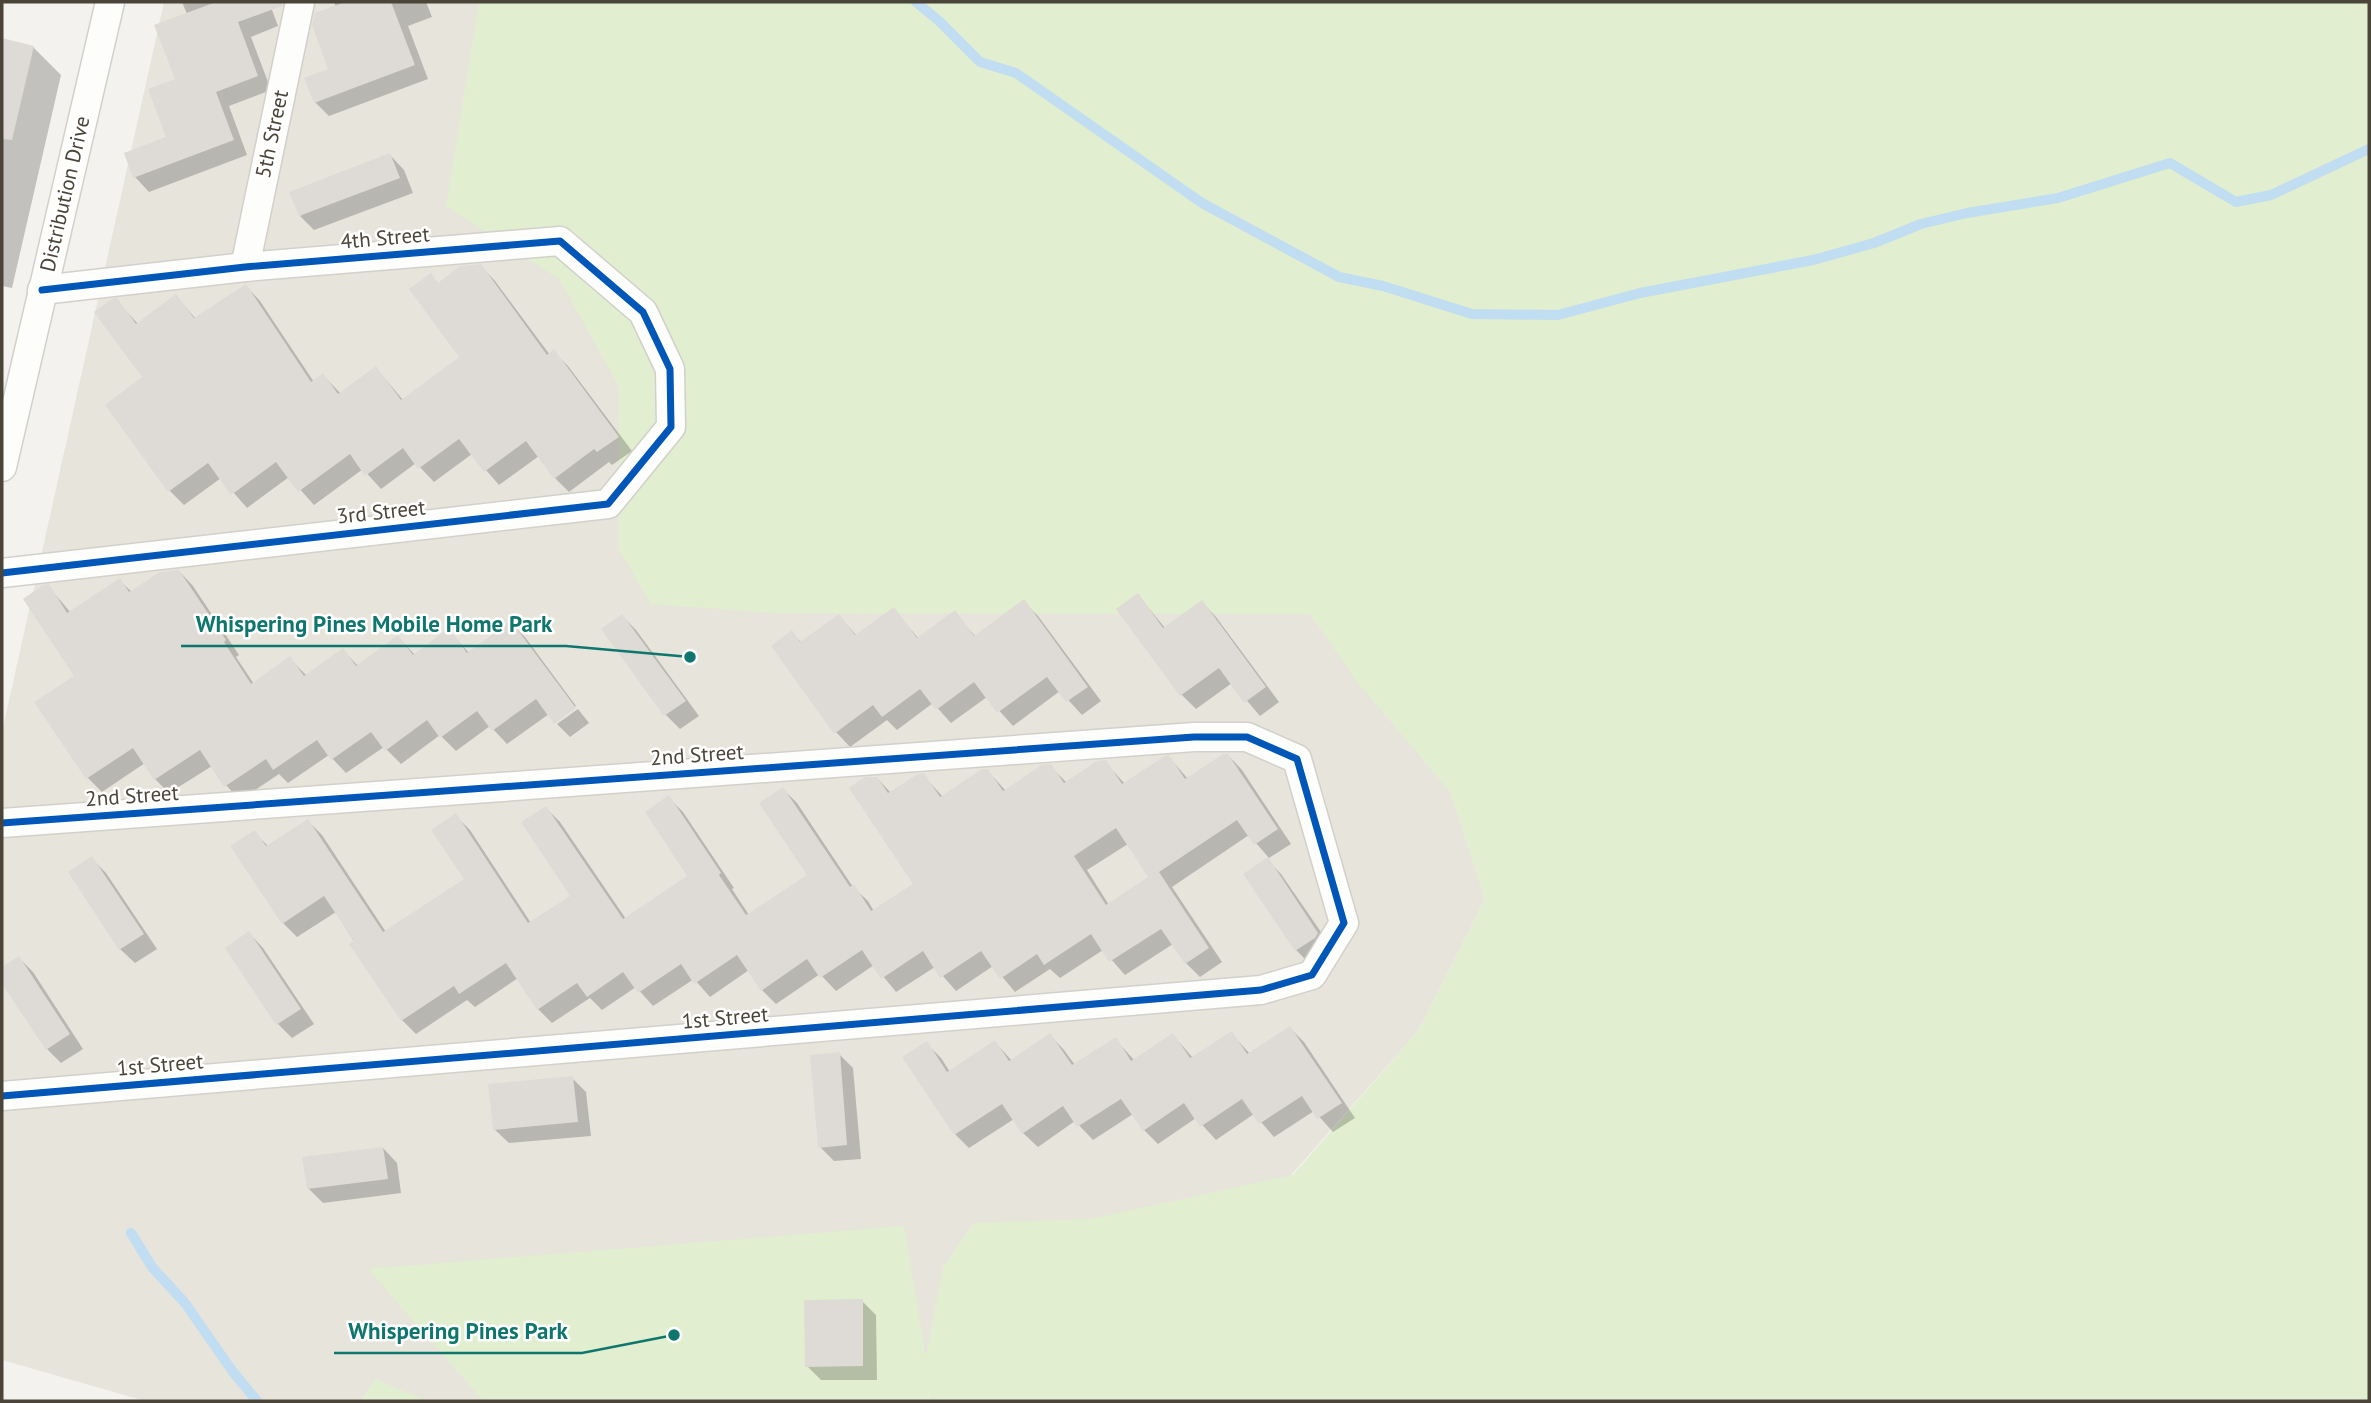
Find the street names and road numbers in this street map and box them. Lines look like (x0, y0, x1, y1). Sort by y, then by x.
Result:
street label: 5th Street (249, 87, 294, 180)
street label: Distribution Drive (33, 113, 96, 274)
street label: 4th Street (339, 220, 431, 255)
street label: 3rd Street (335, 493, 427, 530)
street label: 2nd Street (649, 738, 745, 771)
street label: 2nd Street (84, 779, 180, 812)
street label: 1st Street (681, 1000, 769, 1035)
street label: 1st Street (116, 1047, 204, 1082)

